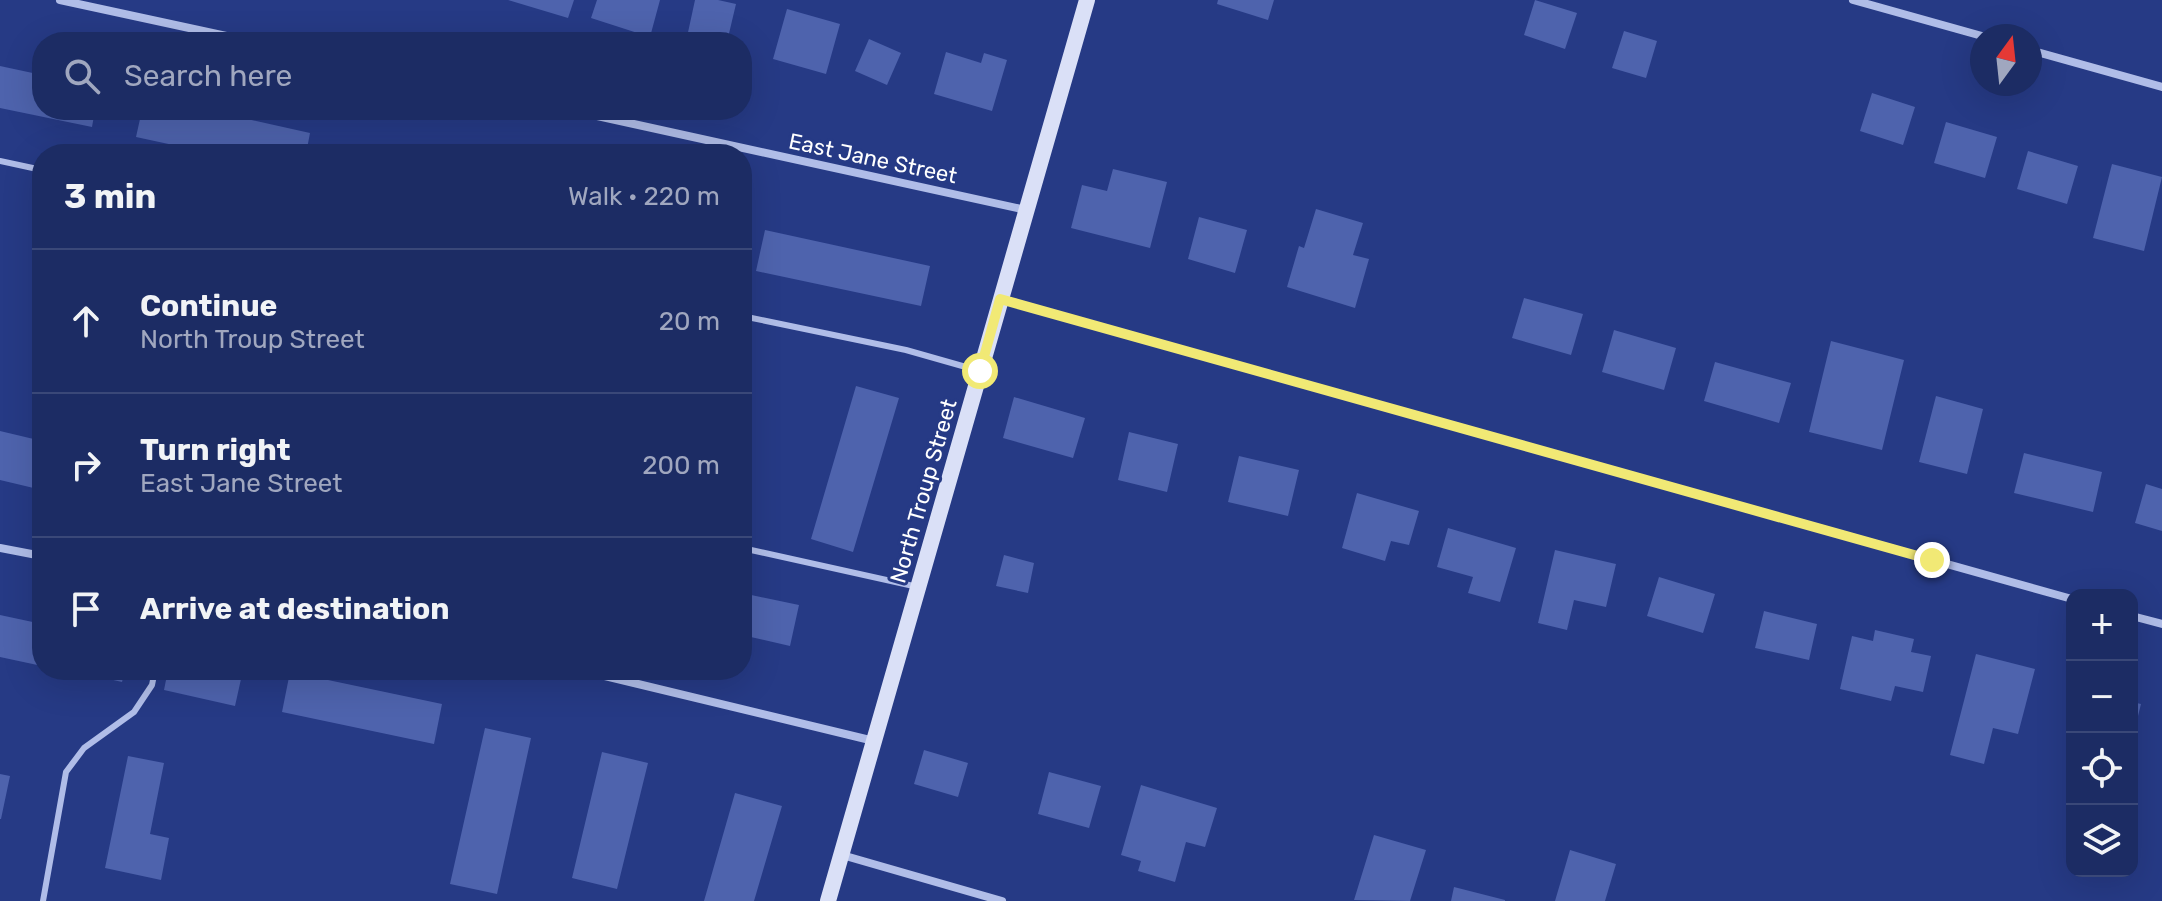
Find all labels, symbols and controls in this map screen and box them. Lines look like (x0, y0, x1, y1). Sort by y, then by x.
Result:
north arrow (1970, 24, 2042, 96)
search box (32, 32, 752, 120)
icon: search (60, 54, 104, 98)
text: Search here (124, 58, 292, 94)
street label: East Jane Street (786, 127, 960, 190)
text: 3 min (64, 176, 156, 217)
text: Walk · 220 m (568, 181, 720, 212)
text: Continue (140, 288, 277, 324)
icon: ahead (64, 299, 108, 343)
text: 20 m (659, 306, 720, 337)
text: North Troup Street (140, 324, 365, 355)
route start (962, 353, 998, 389)
street label: North Troup Street (884, 396, 963, 586)
text: Turn right (140, 432, 291, 468)
icon: right (64, 443, 108, 487)
text: 200 m (642, 450, 720, 481)
text: East Jane Street (140, 468, 342, 499)
route end (1914, 542, 1950, 578)
icon: arrive (64, 587, 108, 631)
map controls (2066, 589, 2138, 877)
button: + (2066, 589, 2138, 661)
text: Arrive at destination (140, 591, 450, 627)
button: − (2066, 661, 2138, 733)
button: locate (2066, 733, 2138, 805)
button: layers (2066, 805, 2138, 877)

